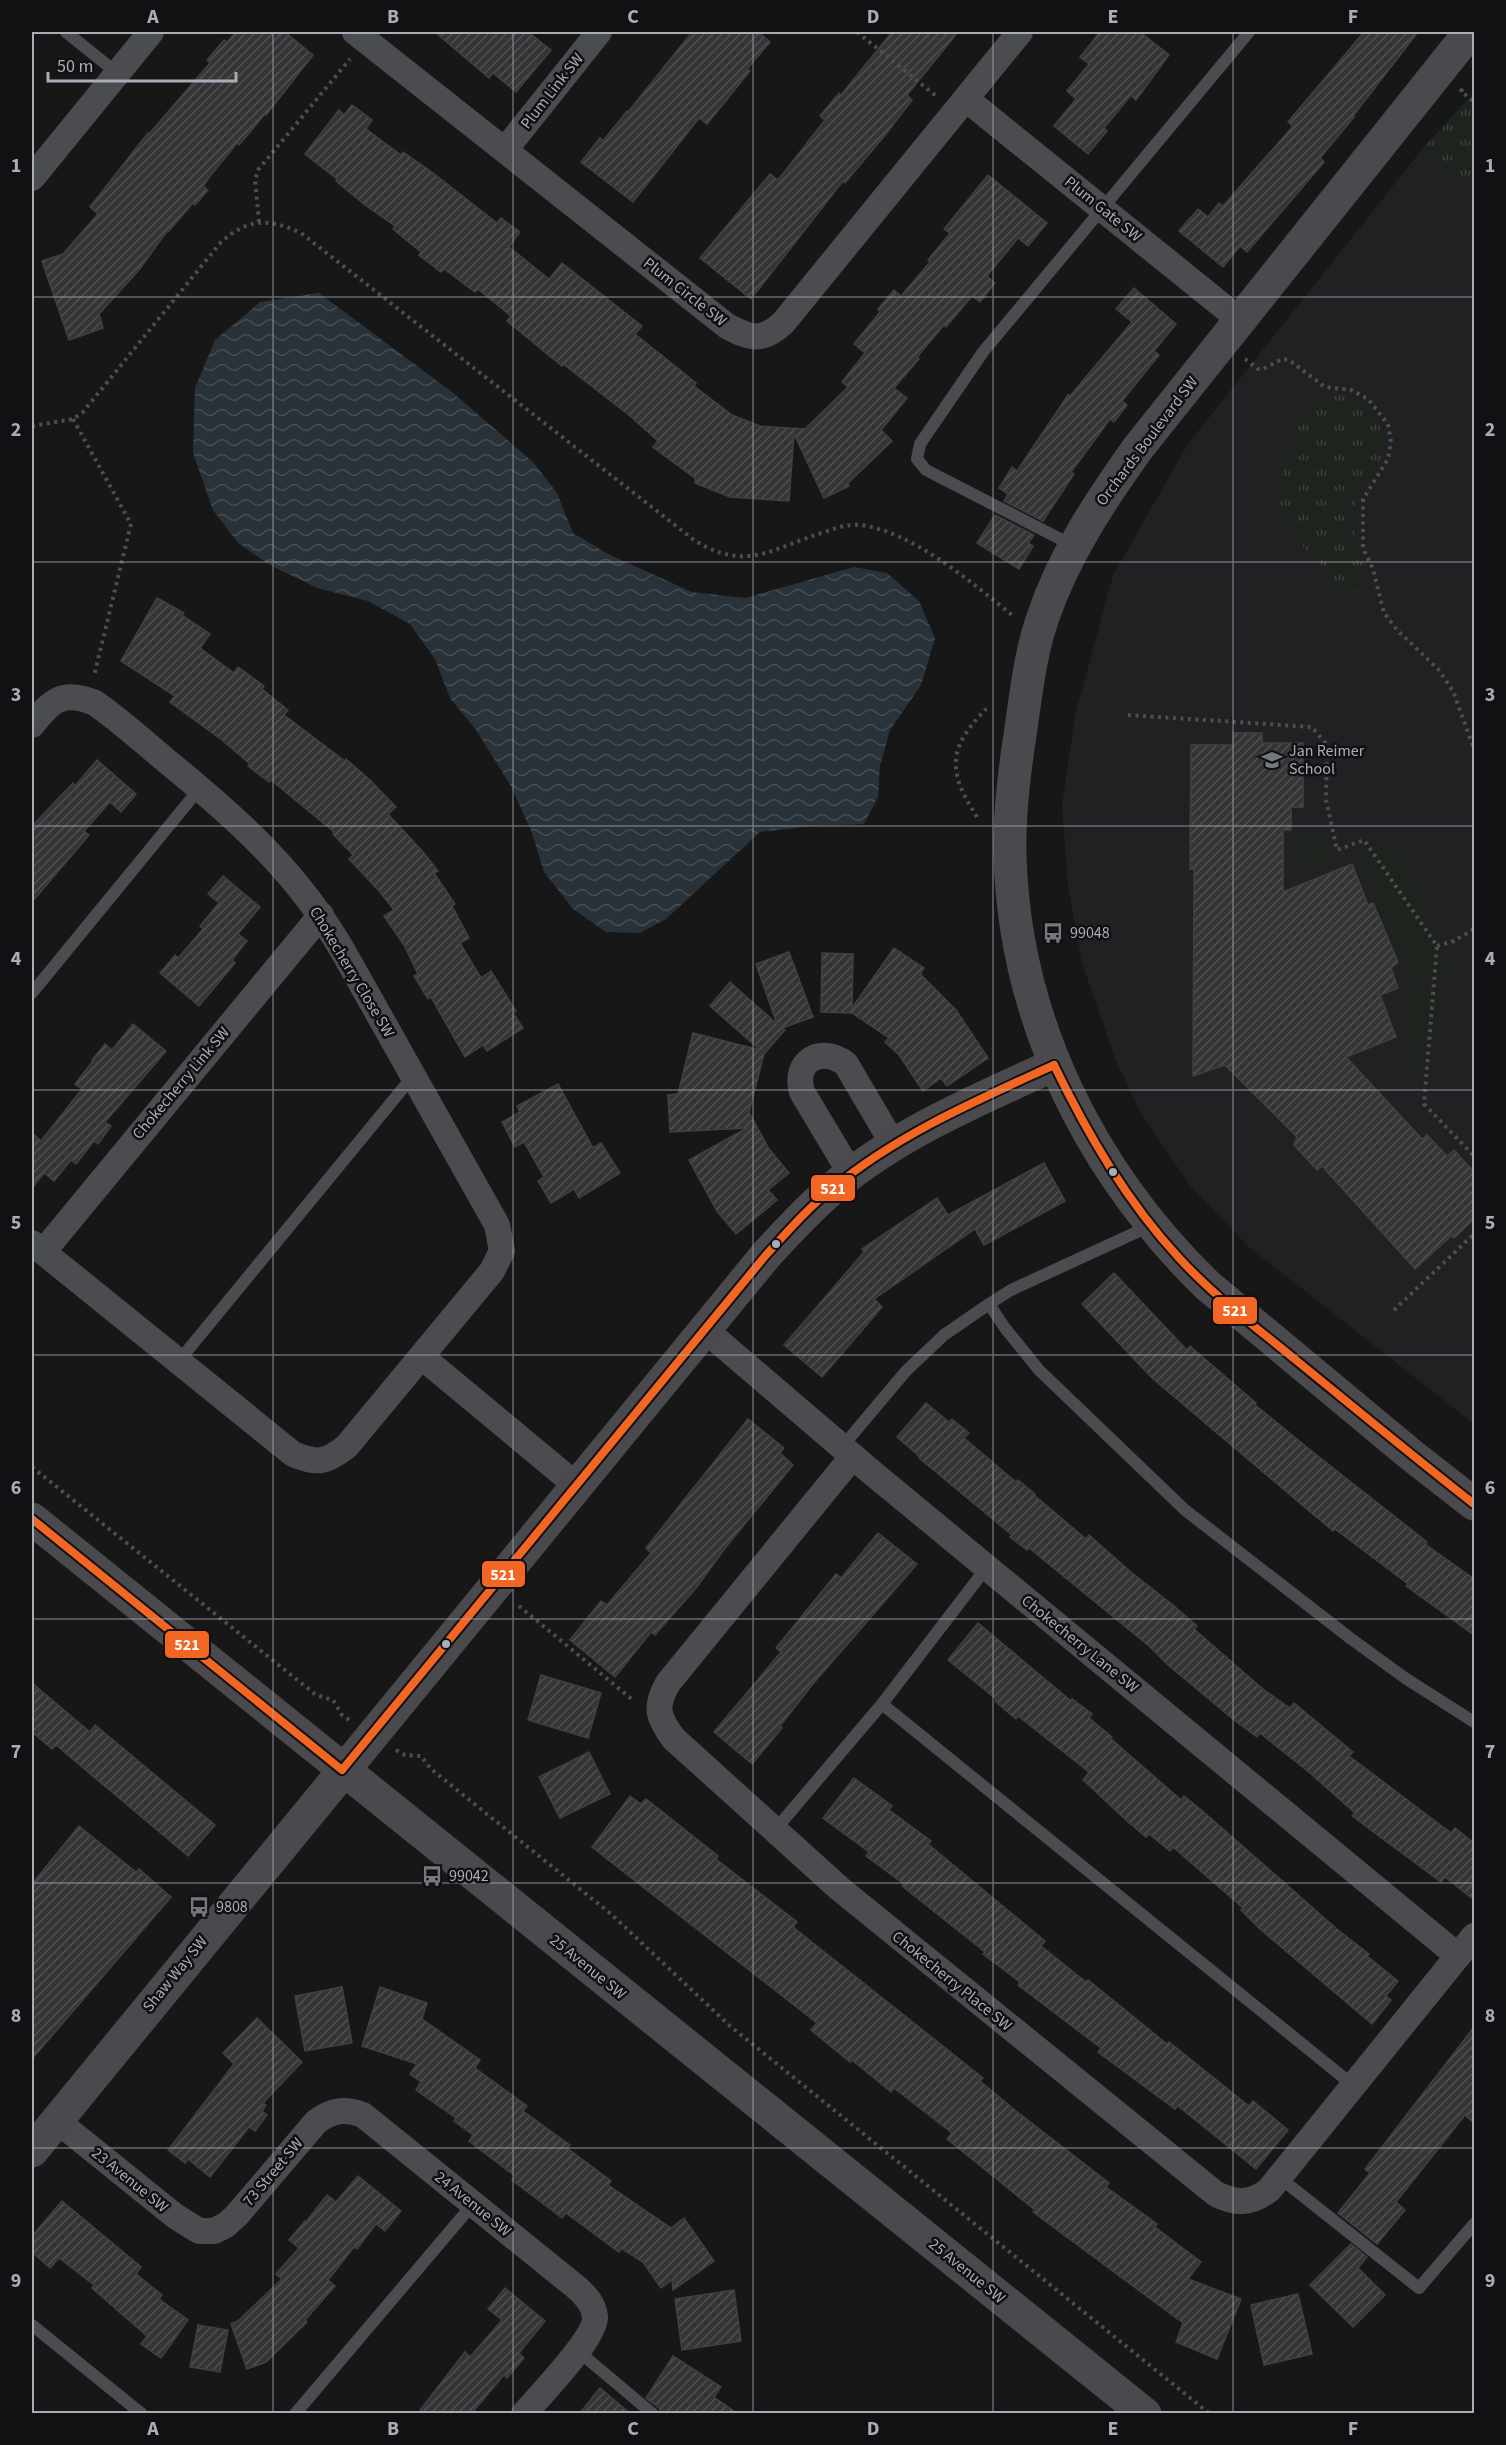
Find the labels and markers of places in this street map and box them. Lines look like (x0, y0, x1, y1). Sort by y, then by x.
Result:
place label: Jan Reimer School (1289, 740, 1365, 780)
school or university icon: Jan Reimer School (1260, 748, 1284, 772)
bus stop icon: 99048 (1041, 921, 1065, 945)
place label: 99048 (1070, 922, 1110, 944)
unlabelled marker (1107, 1166, 1119, 1178)
unlabelled marker (770, 1238, 782, 1250)
unlabelled marker (440, 1638, 452, 1650)
bus stop icon: 99042 (420, 1864, 444, 1888)
place label: 99042 (449, 1865, 489, 1887)
bus stop icon: 9808 (187, 1895, 211, 1919)
place label: 9808 (216, 1896, 248, 1918)

